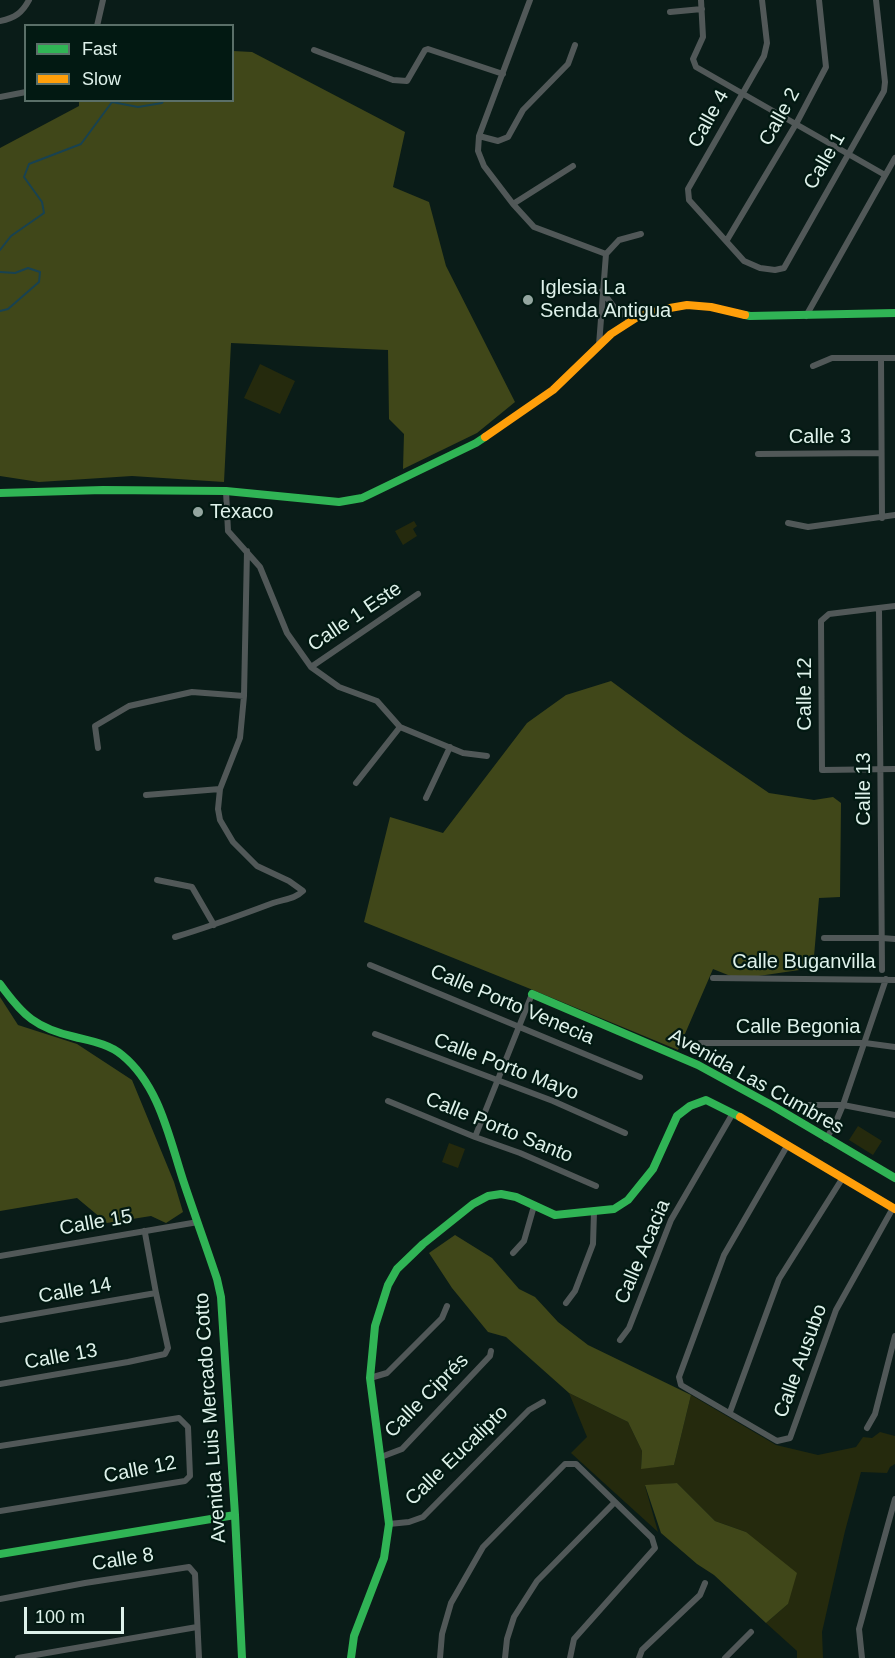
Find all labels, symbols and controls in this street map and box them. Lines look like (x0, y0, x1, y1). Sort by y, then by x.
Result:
legend (24, 24, 234, 102)
text: Fast (82, 39, 117, 59)
text: Slow (82, 69, 121, 89)
street label: Calle 2 (754, 84, 806, 150)
street label: Calle 4 (683, 86, 735, 152)
street label: Calle 1 (799, 128, 851, 194)
place label: Iglesia La Senda Antigua (540, 276, 671, 323)
marker: Iglesia La Senda Antigua (521, 293, 535, 307)
street label: Calle 3 (789, 425, 851, 449)
place label: Texaco (210, 500, 273, 524)
marker: Texaco (191, 505, 205, 519)
street label: Calle 1 Este (304, 577, 406, 657)
street label: Calle 12 (793, 657, 817, 731)
street label: Calle 13 (852, 752, 876, 826)
street label: Calle Buganvilla (732, 950, 876, 974)
street label: Calle Porto Venecia (426, 960, 598, 1050)
street label: Calle Begonia (736, 1015, 860, 1039)
street label: Avenida Las Cumbres (664, 1024, 848, 1140)
street label: Calle Porto Mayo (430, 1028, 582, 1106)
street label: Calle Porto Santo (422, 1088, 576, 1168)
street label: Calle Acacia (610, 1196, 676, 1308)
street label: Calle 15 (58, 1205, 134, 1241)
street label: Calle 14 (37, 1273, 113, 1309)
street label: Avenida Luis Mercado Cotto (190, 1292, 232, 1544)
street label: Calle Ausubo (769, 1301, 833, 1421)
street label: Calle 13 (23, 1339, 99, 1375)
street label: Calle Ciprés (380, 1349, 474, 1443)
street label: Calle Eucalipto (401, 1401, 513, 1511)
street label: Calle 12 (102, 1451, 178, 1489)
street label: Calle 8 (90, 1543, 156, 1577)
scale bar (27, 1595, 128, 1633)
text: 100 m (35, 1607, 85, 1627)

